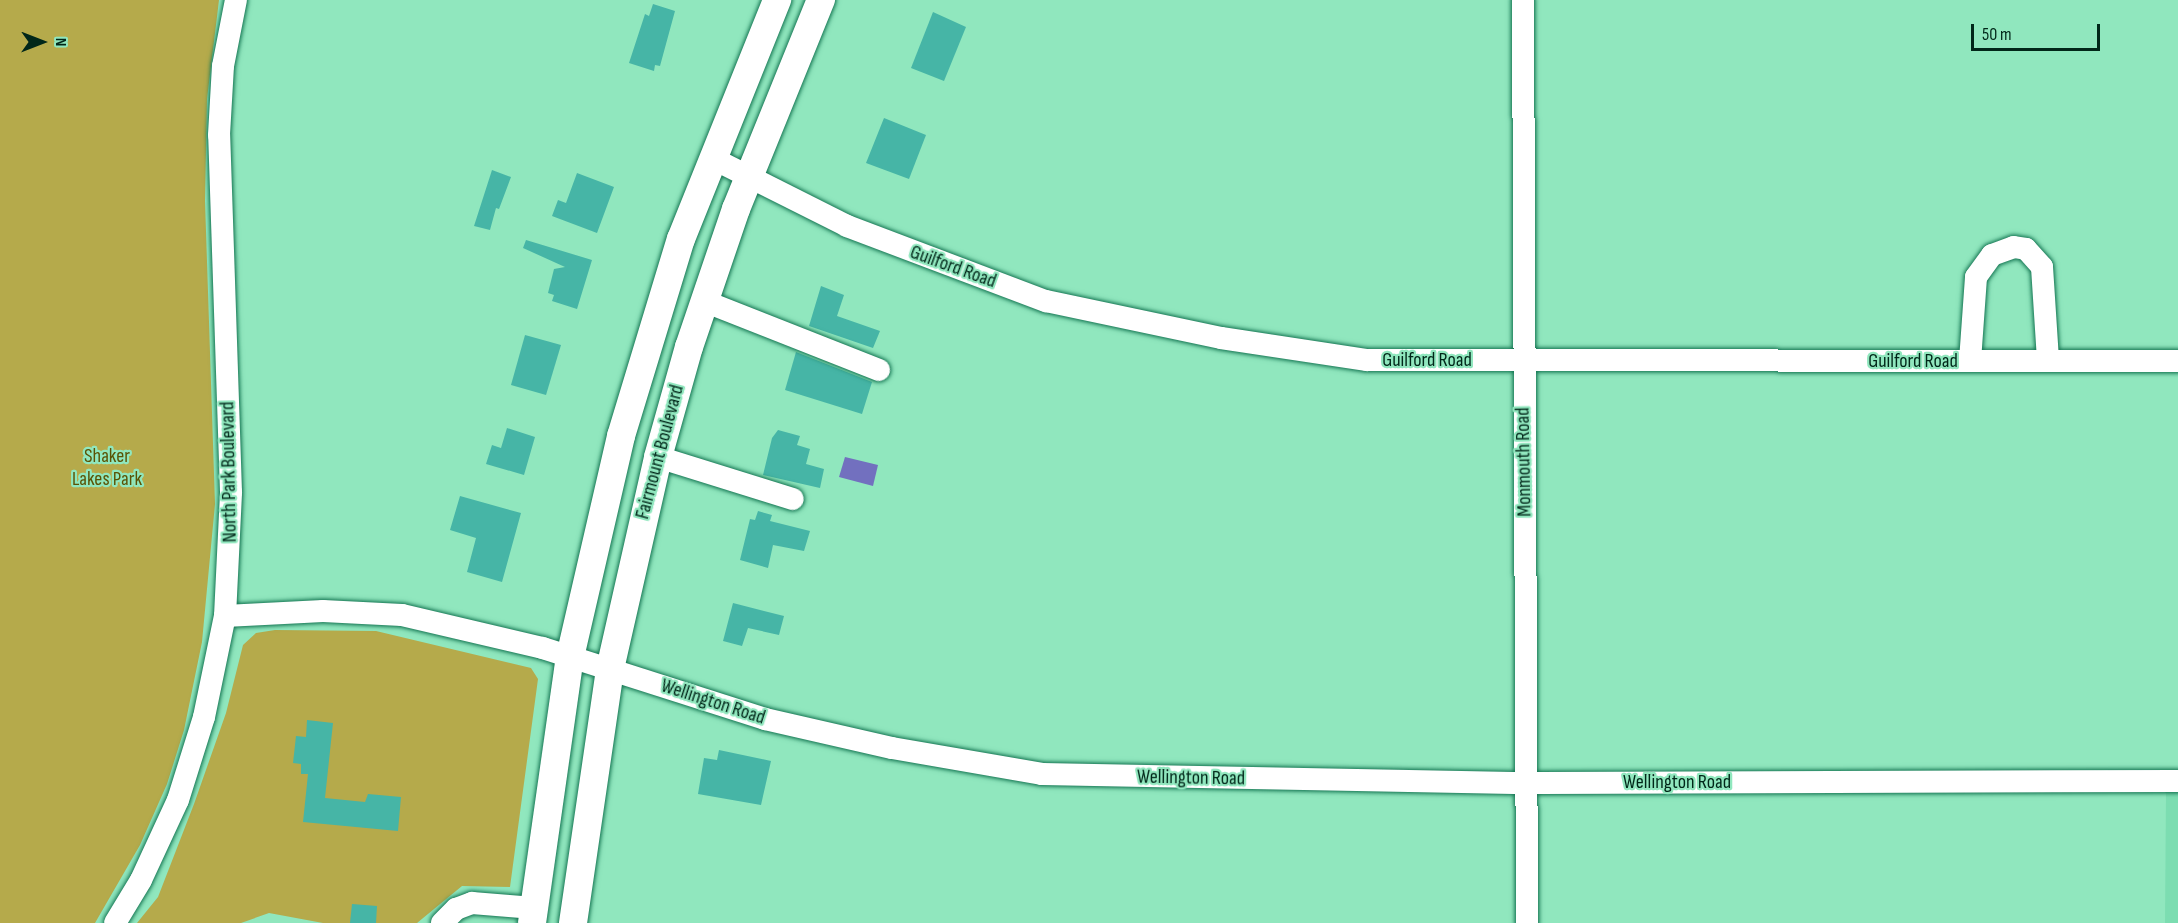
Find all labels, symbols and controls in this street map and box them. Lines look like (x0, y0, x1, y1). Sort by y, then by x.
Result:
north arrow (12, 12, 72, 72)
scale bar (1974, 12, 2103, 50)
text: 50 m (1982, 24, 2012, 45)
text: N (51, 38, 70, 46)
street label: Guilford Road (907, 240, 999, 294)
street label: Guilford Road (1382, 348, 1472, 372)
street label: Guilford Road (1868, 349, 1958, 373)
street label: Fairmount Boulevard (631, 382, 689, 522)
street label: North Park Boulevard (216, 401, 242, 543)
street label: Monmouth Road (1511, 407, 1537, 517)
park label: Shaker Lakes Park (72, 445, 142, 492)
street label: Wellington Road (658, 674, 768, 730)
street label: Wellington Road (1137, 765, 1245, 791)
street label: Wellington Road (1623, 770, 1731, 794)

